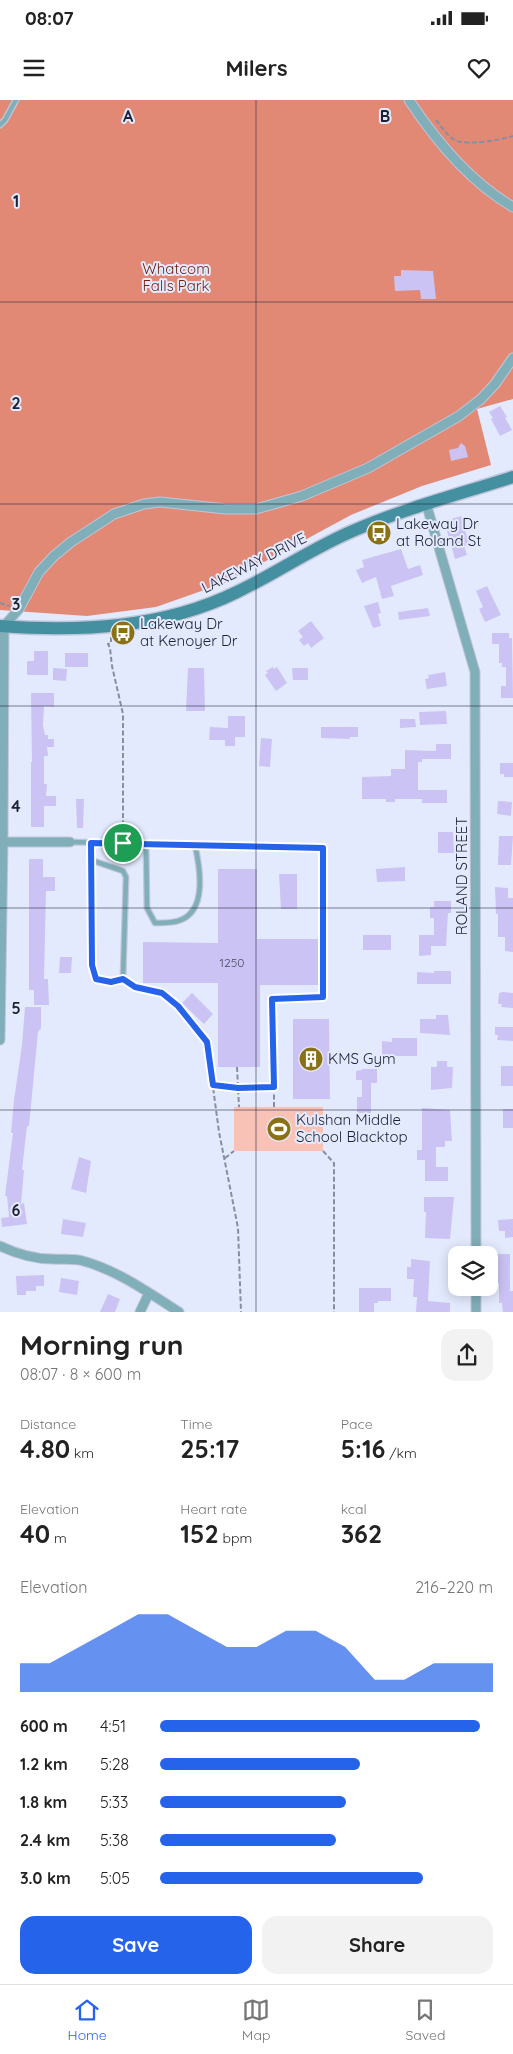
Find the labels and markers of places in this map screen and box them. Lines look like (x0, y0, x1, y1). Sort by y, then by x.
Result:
place label: Lakeway Dr at Roland St (396, 514, 481, 550)
bus stop icon: Lakeway Dr at Roland St (366, 520, 392, 546)
place label: Lakeway Dr at Kenoyer Dr (140, 614, 238, 650)
bus stop icon: Lakeway Dr at Kenoyer Dr (110, 620, 136, 646)
pin (102, 822, 144, 864)
building icon: KMS Gym (298, 1046, 324, 1072)
place label: KMS Gym (328, 1049, 396, 1068)
place label: Kulshan Middle School Blacktop (296, 1110, 408, 1146)
sports icon: Kulshan Middle School Blacktop (266, 1116, 292, 1142)

